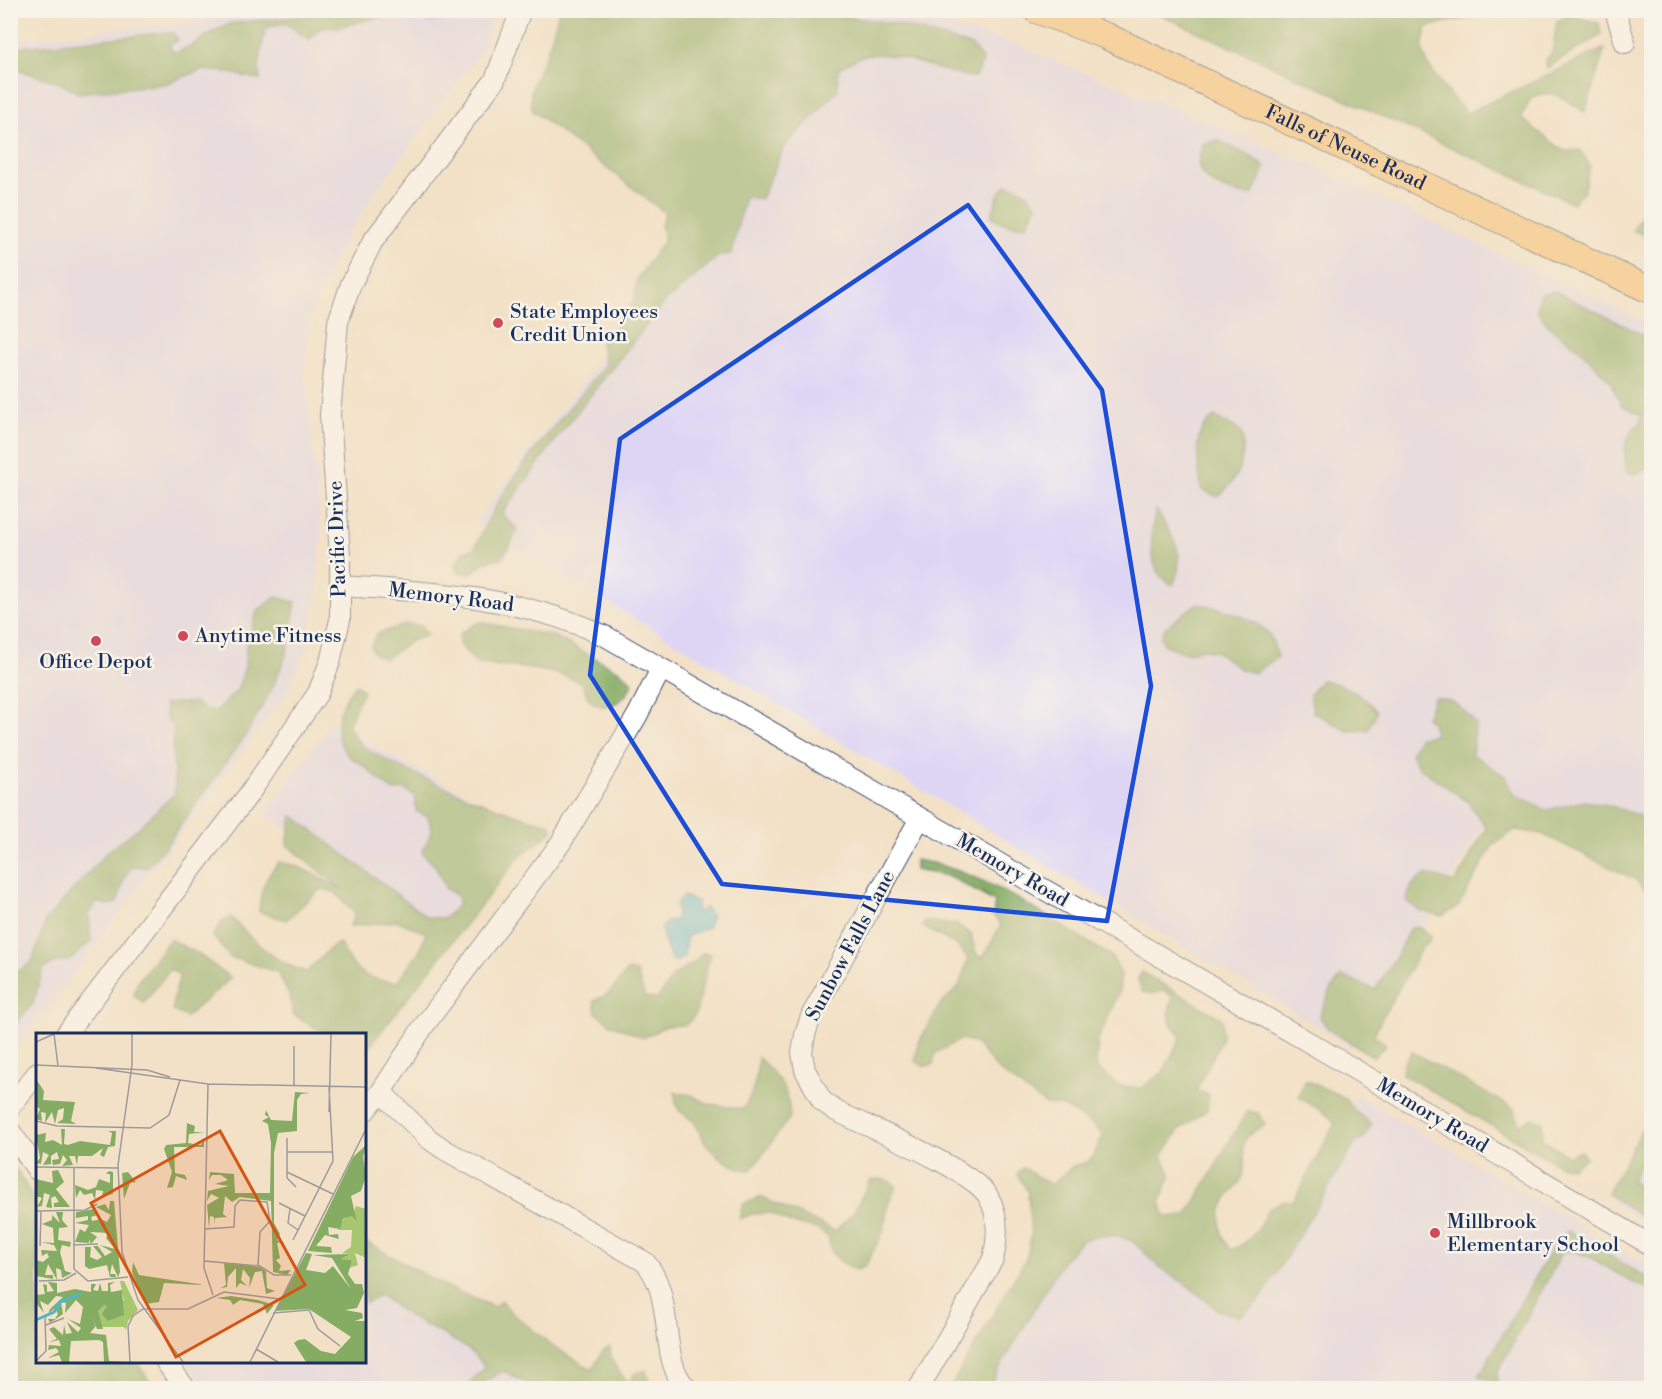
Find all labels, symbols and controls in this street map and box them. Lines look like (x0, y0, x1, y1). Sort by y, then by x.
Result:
street label: Falls of Neuse Road (1261, 100, 1430, 196)
place label: State Employees Credit Union (510, 300, 658, 348)
marker: State Employees Credit Union (491, 316, 505, 330)
street label: Pacific Drive (323, 480, 353, 598)
street label: Memory Road (387, 578, 516, 618)
place label: Anytime Fitness (194, 624, 342, 649)
marker: Anytime Fitness (176, 629, 190, 643)
marker: Office Depot (89, 634, 103, 648)
place label: Office Depot (39, 650, 153, 675)
street label: Memory Road (951, 829, 1073, 914)
street label: Sunbow Falls Lane (801, 866, 901, 1026)
inset map (36, 1033, 366, 1363)
street label: Memory Road (1372, 1073, 1493, 1160)
place label: Millbrook Elementary School (1447, 1210, 1619, 1258)
marker: Millbrook Elementary School (1428, 1226, 1442, 1240)

